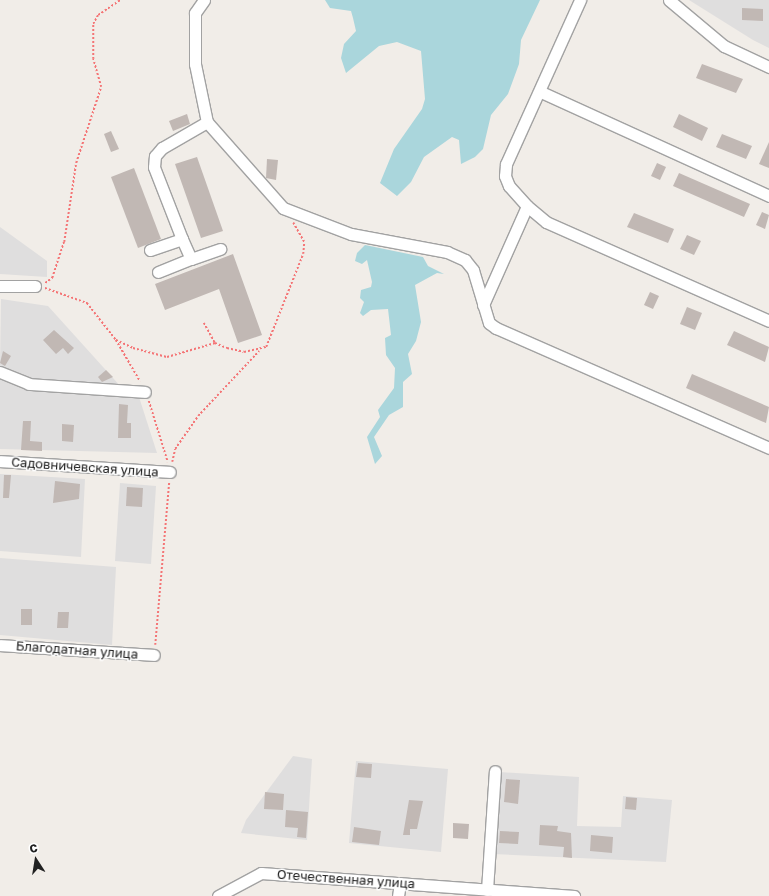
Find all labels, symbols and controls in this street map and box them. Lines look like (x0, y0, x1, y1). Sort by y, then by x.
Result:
street label: Садовничевская улица (11, 454, 159, 480)
street label: Благодатная улица (15, 638, 139, 662)
north arrow (16, 840, 56, 880)
text: С (28, 841, 39, 855)
street label: Отечественная улица (276, 866, 416, 892)

